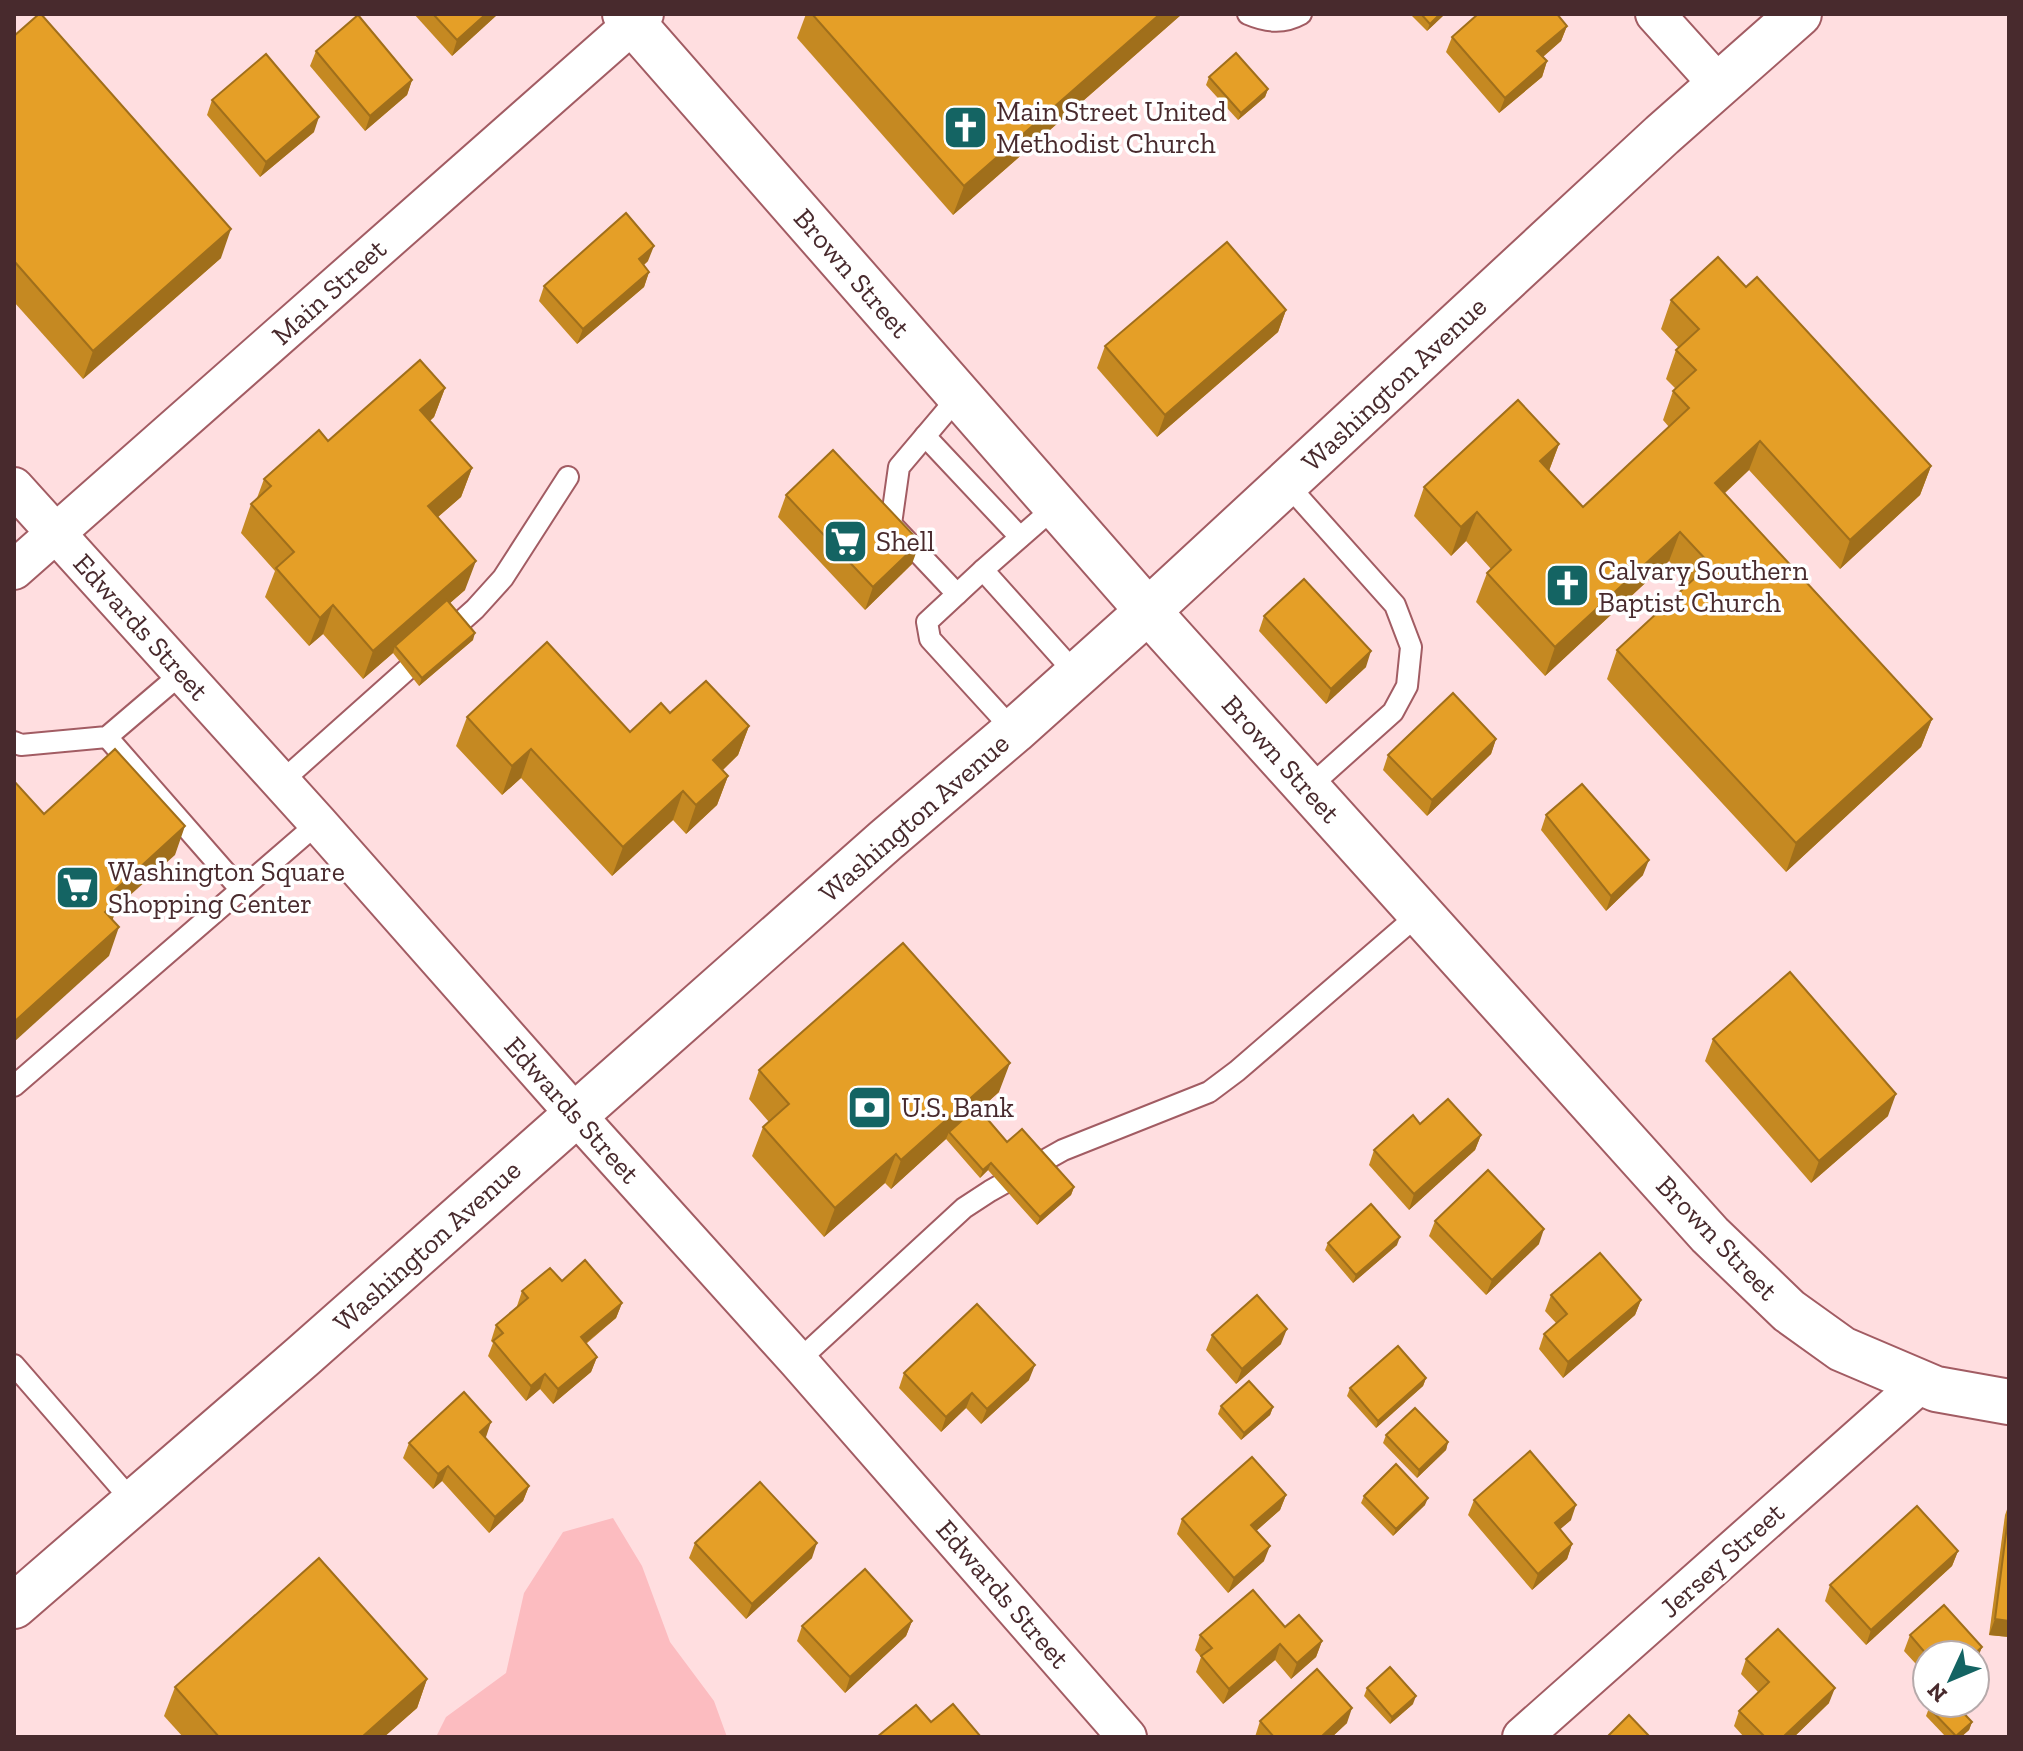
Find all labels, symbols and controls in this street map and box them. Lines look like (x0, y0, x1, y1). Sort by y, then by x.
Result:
place label: Main Street United Methodist Church (996, 95, 1227, 160)
church icon: Main Street United Methodist Church (941, 103, 989, 151)
street label: Brown Street (787, 202, 917, 345)
street label: Main Street (265, 232, 393, 352)
street label: Washington Avenue (1295, 290, 1493, 478)
supermarket icon: Shell (821, 517, 869, 565)
place label: Shell (876, 525, 935, 558)
street label: Edwards Street (66, 547, 216, 708)
place label: Calvary Southern Baptist Church (1598, 554, 1808, 619)
church icon: Calvary Southern Baptist Church (1543, 562, 1591, 610)
street label: Brown Street (1215, 688, 1347, 830)
street label: Washington Avenue (812, 727, 1016, 909)
place label: Washington Square Shopping Center (108, 855, 345, 920)
supermarket icon: Washington Square Shopping Center (53, 863, 101, 911)
street label: Edwards Street (497, 1030, 647, 1191)
bank icon: U.S. Bank (846, 1083, 894, 1131)
place label: U.S. Bank (901, 1091, 1014, 1124)
street label: Washington Avenue (327, 1153, 527, 1339)
street label: Brown Street (1649, 1169, 1785, 1308)
street label: Jersey Street (1653, 1495, 1791, 1624)
street label: Edwards Street (929, 1513, 1077, 1676)
north arrow (1911, 1639, 1991, 1719)
text: N (1921, 1677, 1952, 1708)

